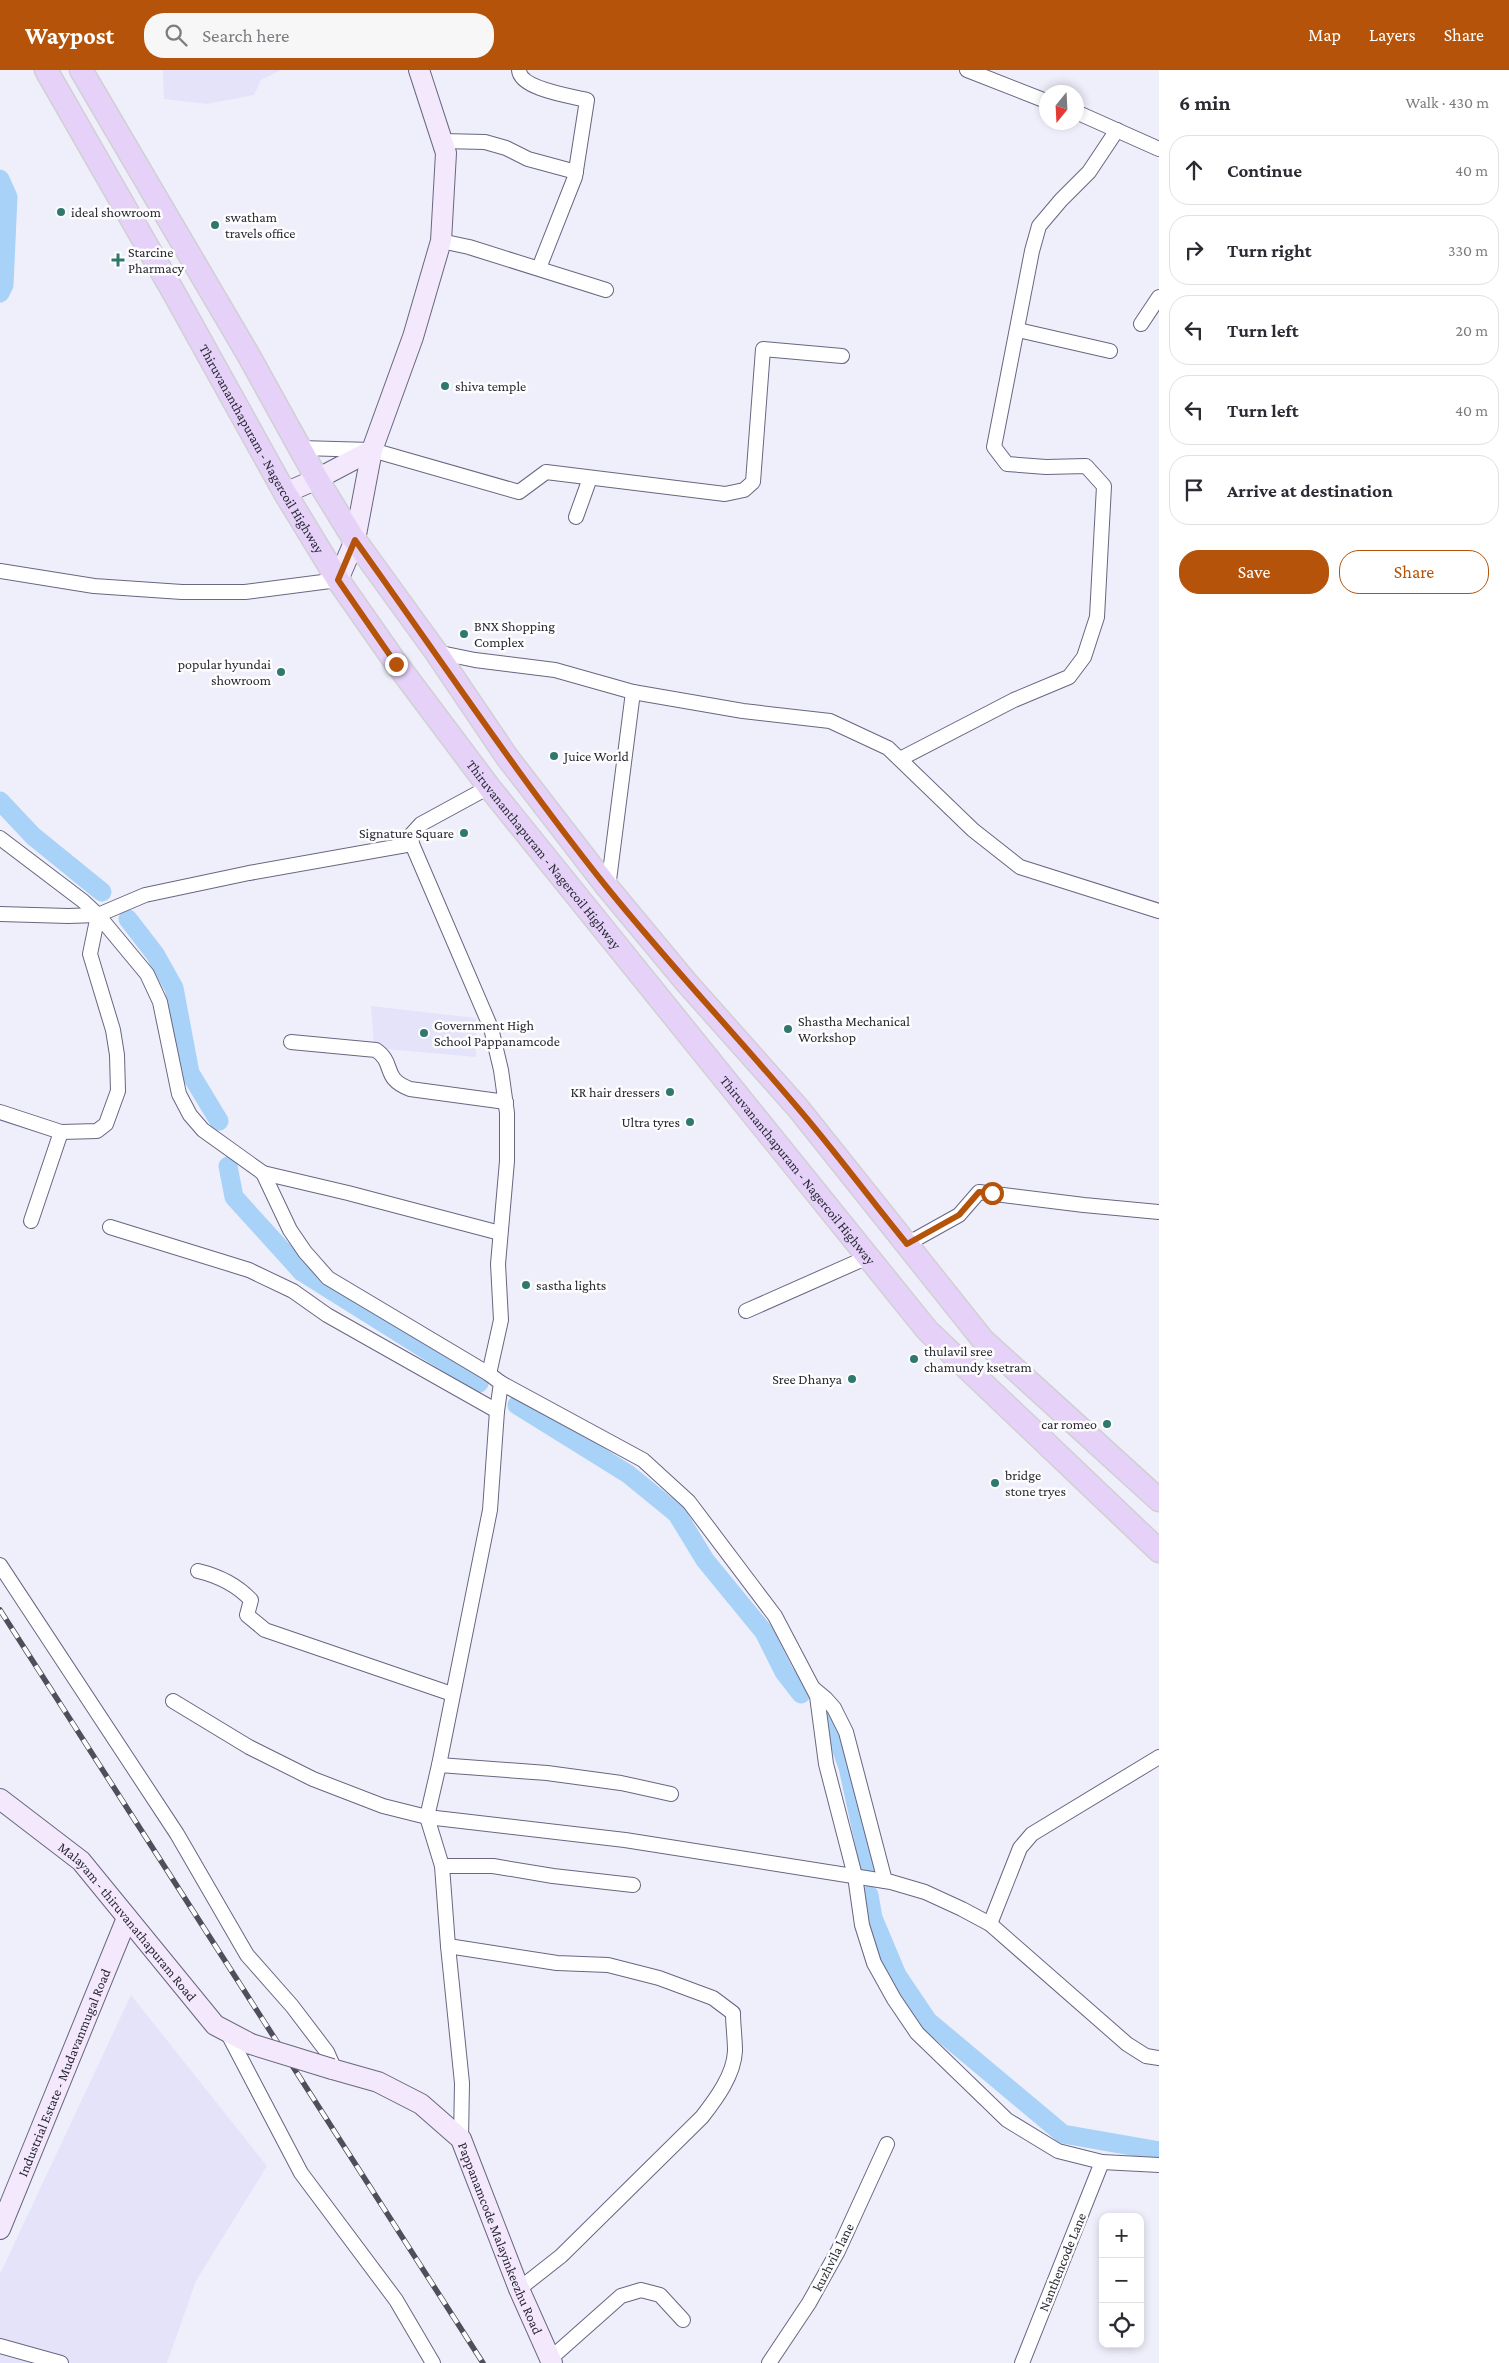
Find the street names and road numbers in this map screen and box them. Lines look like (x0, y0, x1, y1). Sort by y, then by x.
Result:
street label: Thiruvananthapuram - Nagercoil Highway (196, 341, 328, 557)
street label: Thiruvananthapuram - Nagercoil Highway (463, 757, 625, 953)
street label: Thiruvananthapuram - Nagercoil Highway (717, 1072, 879, 1268)
street label: Malayam - thiruvanathapuram Road (55, 1839, 200, 2005)
street label: Industrial Estate - Mudavanmugal Road (14, 1966, 114, 2179)
street label: Pappanamcode Malayinkeezhu Road (455, 2140, 546, 2337)
street label: Nanthencode Lane (1035, 2210, 1089, 2314)
street label: kuzhvila lane (809, 2220, 857, 2294)

